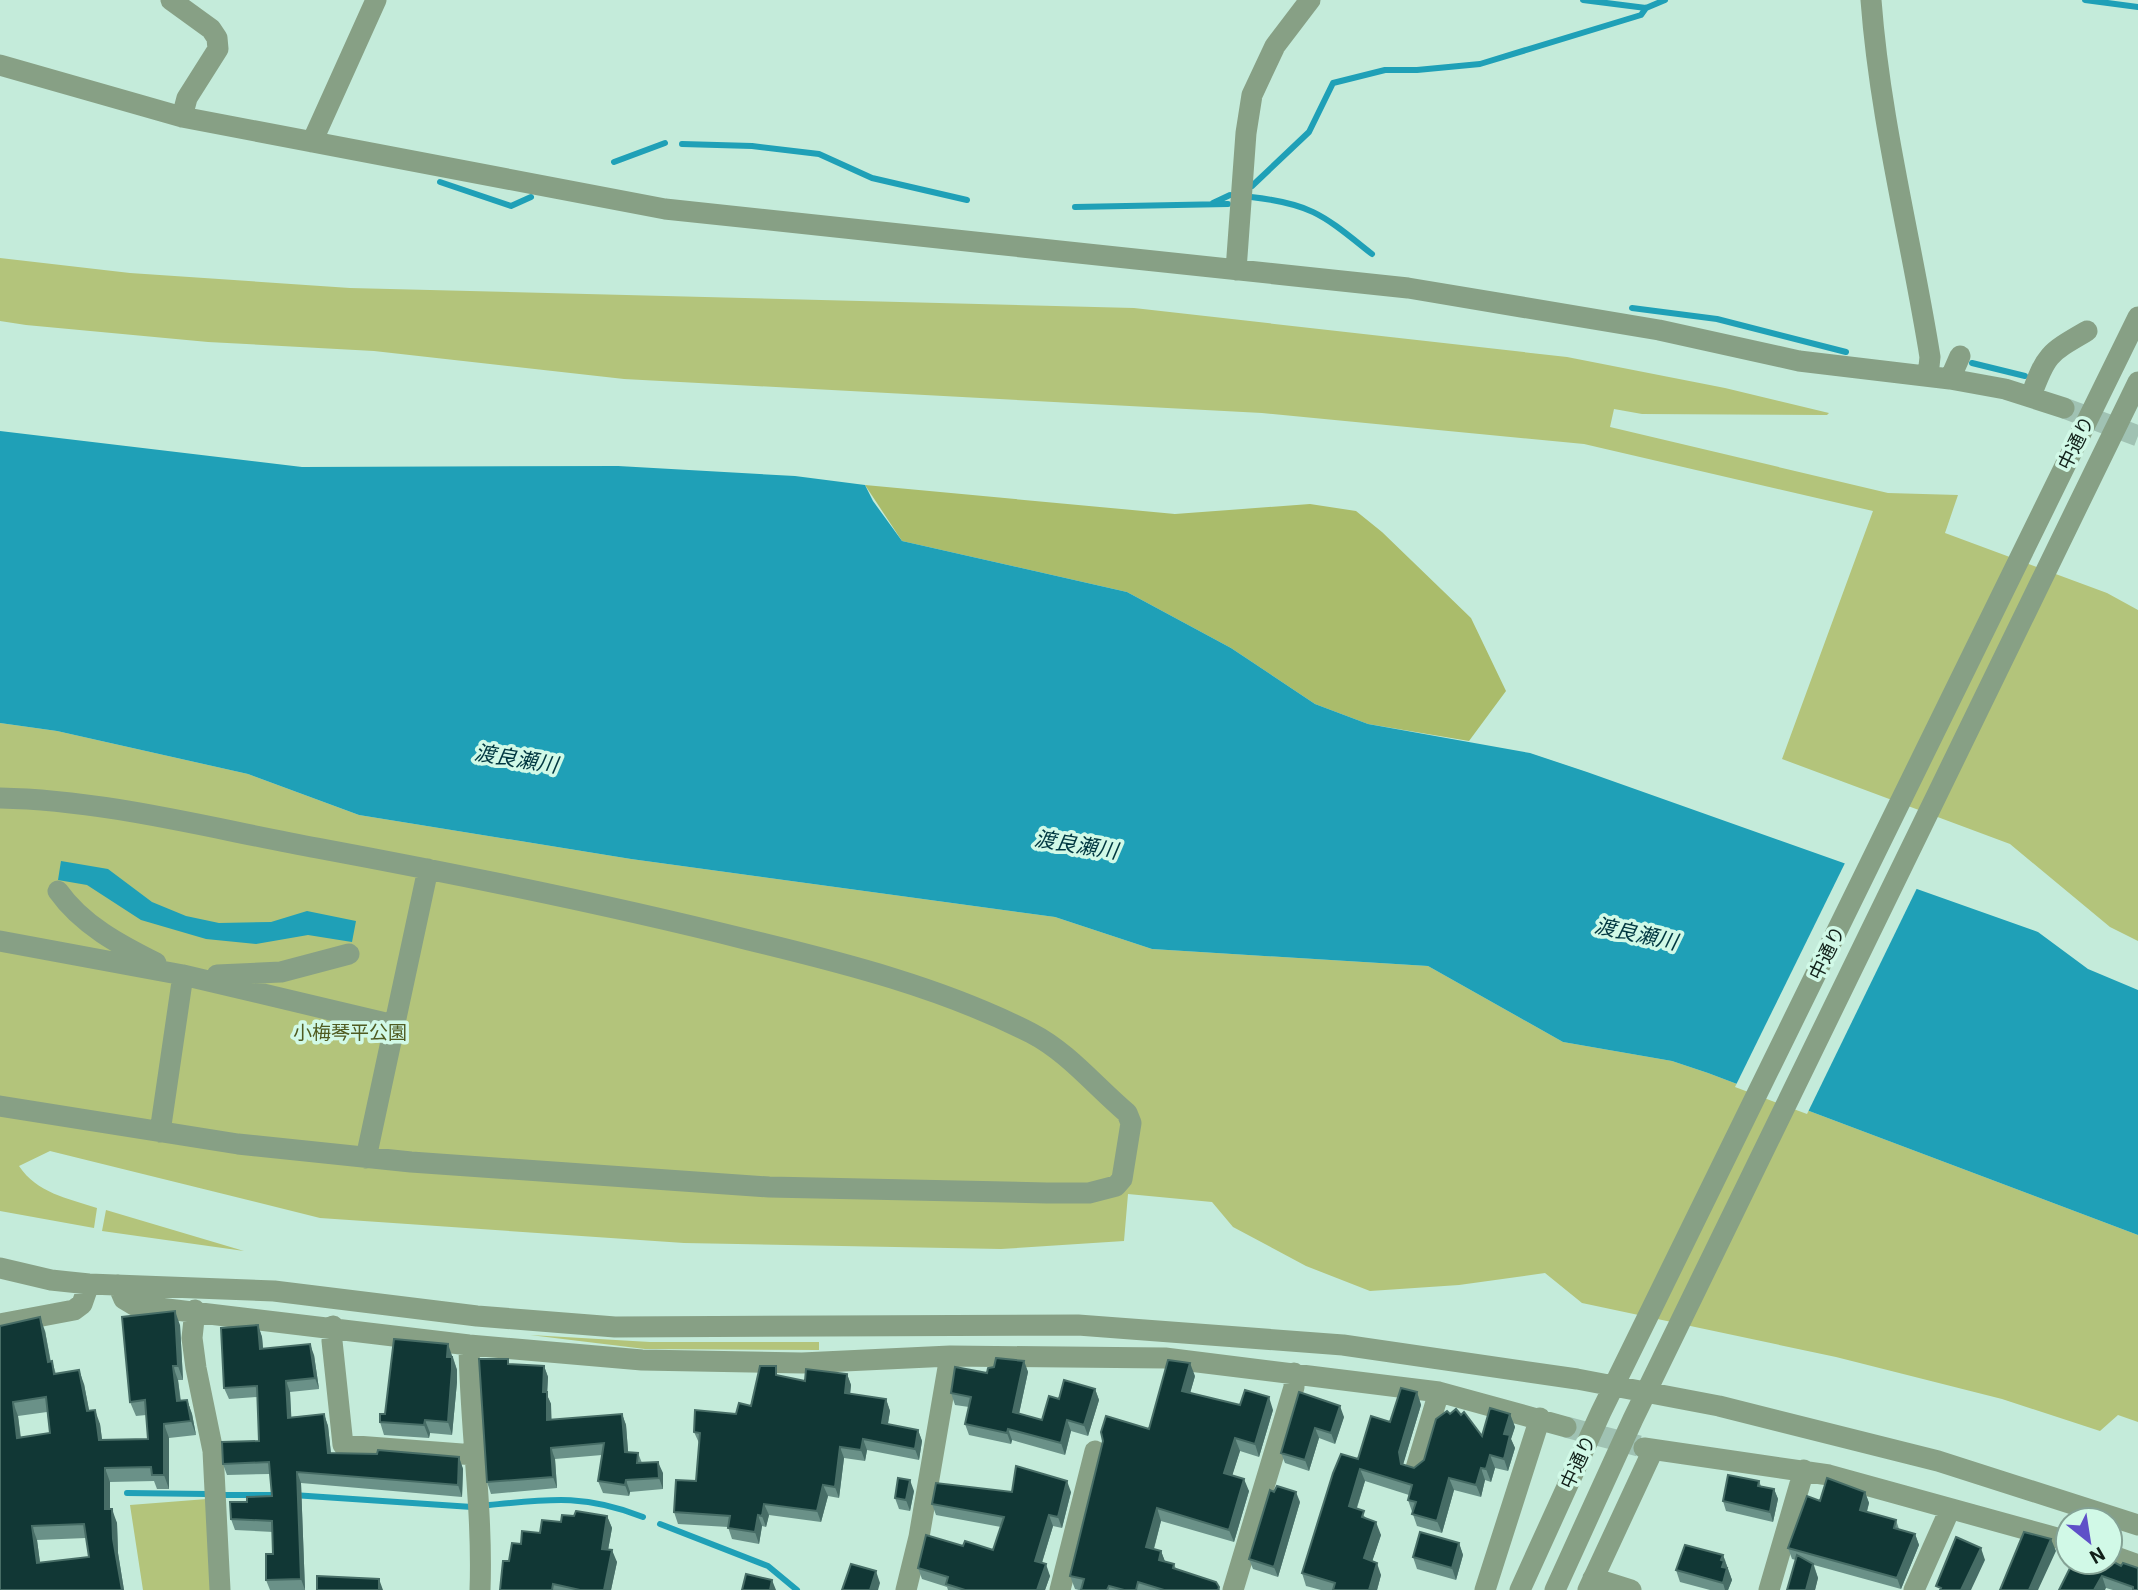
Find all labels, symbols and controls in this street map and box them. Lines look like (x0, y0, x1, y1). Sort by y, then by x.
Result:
street label: 中通り (2053, 412, 2099, 474)
water label: 渡良瀬川 (473, 741, 561, 778)
water label: 渡良瀬川 (1033, 827, 1121, 864)
water label: 渡良瀬川 (1592, 914, 1682, 955)
street label: 中通り (1804, 922, 1850, 984)
park label: 小梅琴平公園 (293, 1021, 407, 1044)
street label: 中通り (1556, 1431, 1600, 1493)
north arrow (2054, 1506, 2124, 1576)
text: N (2086, 1542, 2109, 1569)

